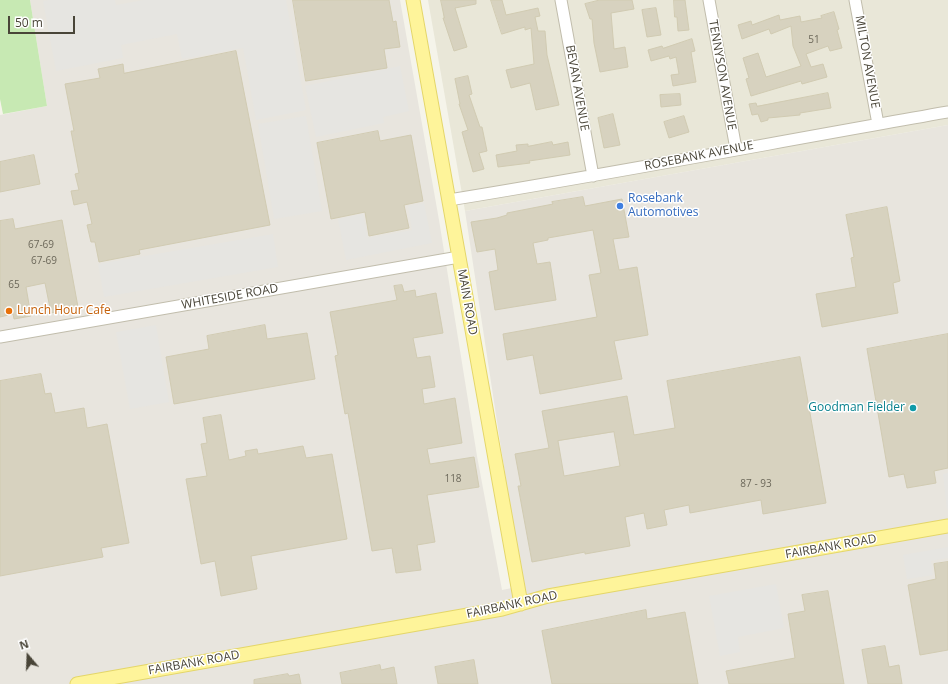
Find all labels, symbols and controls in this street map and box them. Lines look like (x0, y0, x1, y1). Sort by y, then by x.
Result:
scale bar (10, 8, 77, 34)
text: 50 m (15, 14, 43, 31)
street label: MILTON AVENUE (852, 14, 882, 110)
street label: TENNYSON AVENUE (705, 19, 739, 131)
house number: 51 (808, 34, 820, 46)
street label: BEVAN AVENUE (562, 44, 592, 132)
street label: ROSEBANK AVENUE (643, 138, 755, 174)
place label: Rosebank Automotives (628, 192, 699, 220)
marker: Rosebank Automotives (615, 201, 625, 211)
house number: 67-69 (28, 239, 54, 251)
house number: 67-69 (31, 255, 57, 267)
street label: MAIN ROAD (454, 268, 480, 336)
house number: 65 (8, 279, 20, 291)
street label: WHITESIDE ROAD (180, 281, 280, 313)
place label: Lunch Hour Cafe (17, 304, 111, 318)
marker: Lunch Hour Cafe (4, 306, 14, 316)
place label: Goodman Fielder (808, 401, 905, 415)
marker: Goodman Fielder (908, 403, 918, 413)
house number: 118 (444, 473, 462, 485)
house number: 87 - 93 (740, 478, 772, 490)
street label: FAIRBANK ROAD (784, 532, 878, 562)
street label: FAIRBANK ROAD (465, 588, 559, 622)
north arrow (8, 636, 48, 676)
text: N (17, 636, 31, 653)
street label: FAIRBANK ROAD (147, 648, 241, 678)

